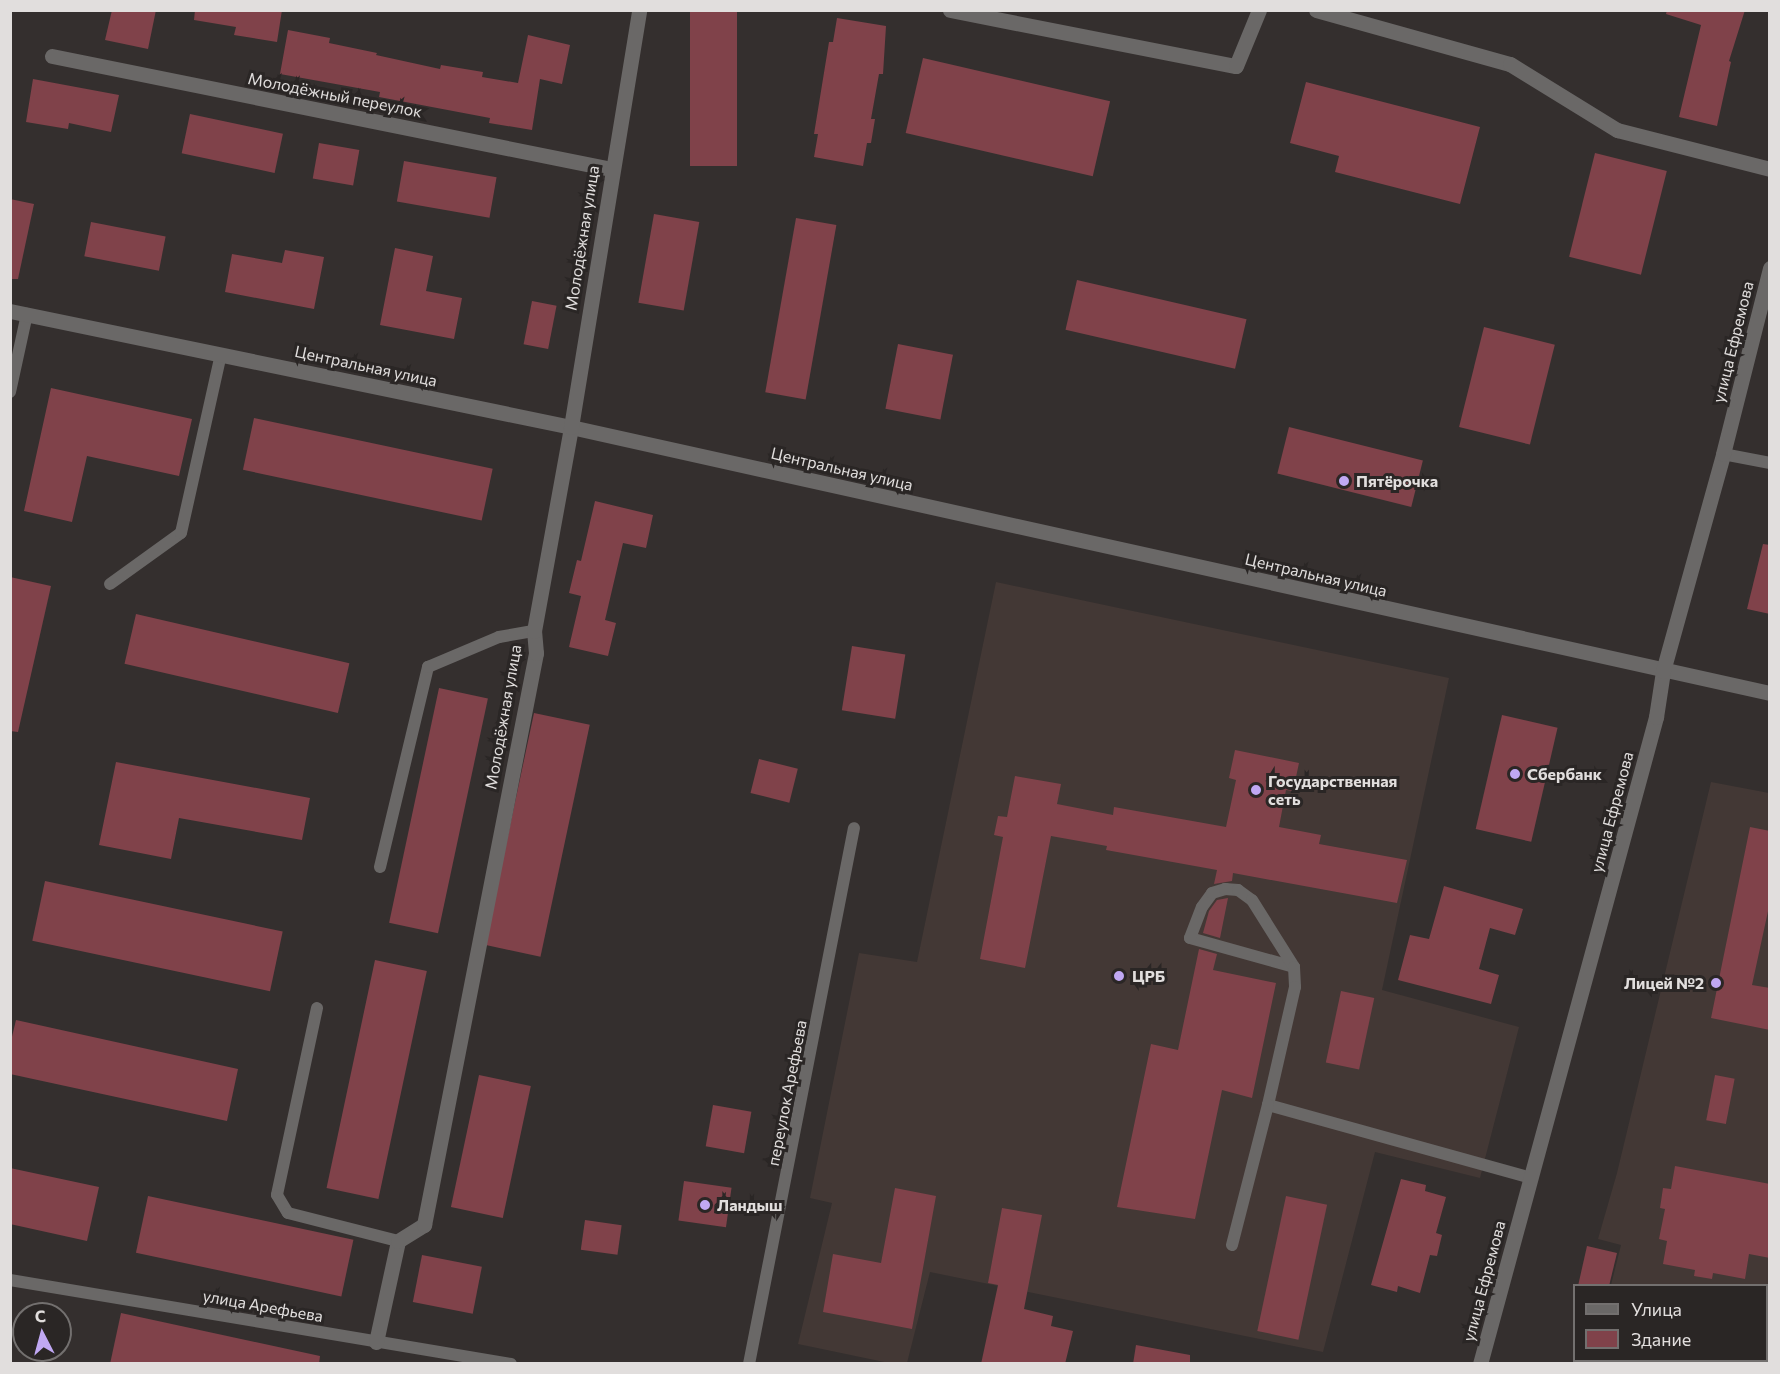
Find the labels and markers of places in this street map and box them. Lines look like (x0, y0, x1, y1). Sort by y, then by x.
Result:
place label: Пятёрочка (1356, 471, 1438, 491)
marker: Пятёрочка (1337, 474, 1351, 488)
place label: Сбербанк (1527, 764, 1602, 784)
marker: Сбербанк (1508, 767, 1522, 781)
place label: Государственная сеть (1268, 771, 1397, 809)
marker: Государственная сеть (1249, 783, 1263, 797)
place label: ЦРБ (1132, 966, 1165, 986)
marker: ЦРБ (1110, 967, 1128, 985)
place label: Лицей №2 (1624, 973, 1704, 993)
marker: Лицей №2 (1709, 976, 1723, 990)
place label: Ландыш (717, 1195, 783, 1215)
marker: Ландыш (698, 1198, 712, 1212)

